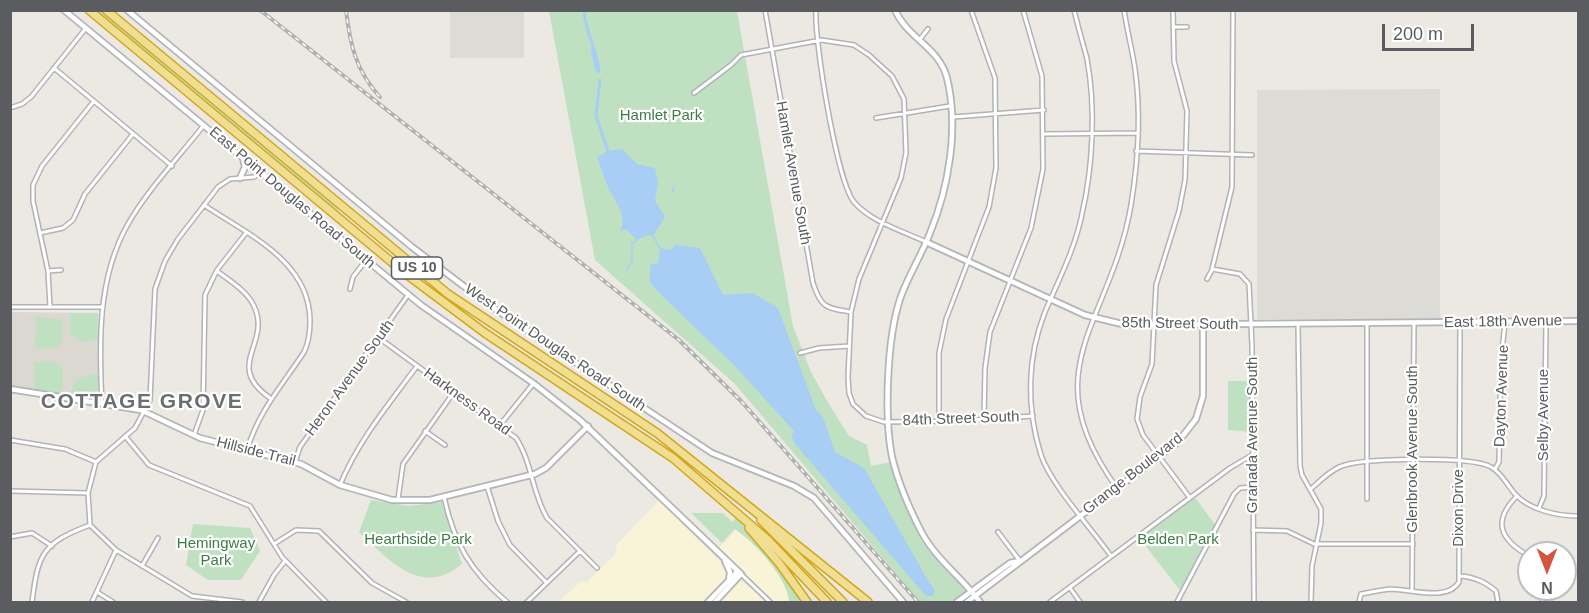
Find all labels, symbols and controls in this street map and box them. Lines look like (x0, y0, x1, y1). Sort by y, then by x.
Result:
scale bar (1385, 12, 1476, 50)
text: 200 m (1393, 24, 1443, 44)
street label: Hamlet Avenue South (771, 100, 815, 246)
park label: Hamlet Park (620, 107, 702, 125)
street label: East Point Douglas Road South (205, 123, 379, 273)
road number: US 10 (392, 257, 442, 279)
street label: West Point Douglas Road South (461, 280, 649, 416)
street label: East 18th Avenue (1444, 312, 1562, 332)
street label: 85th Street South (1121, 314, 1239, 334)
street label: Heron Avenue South (302, 316, 398, 440)
street label: Dayton Avenue (1491, 345, 1513, 447)
street label: Granada Avenue South (1244, 357, 1262, 513)
street label: Harkness Road (420, 364, 514, 440)
street label: Glenbrook Avenue South (1404, 365, 1422, 533)
street label: Selby Avenue (1535, 369, 1553, 461)
district label: COTTAGE GROVE (41, 389, 243, 415)
street label: 84th Street South (902, 408, 1020, 430)
street label: Grange Boulevard (1079, 429, 1187, 519)
street label: Hillside Trail (214, 433, 298, 471)
street label: Dixon Drive (1450, 469, 1468, 547)
park label: Hearthside Park (364, 531, 472, 549)
park label: Belden Park (1137, 531, 1219, 549)
park label: Hemingway Park (177, 535, 255, 570)
north arrow (1517, 541, 1577, 601)
text: N (1541, 579, 1553, 596)

